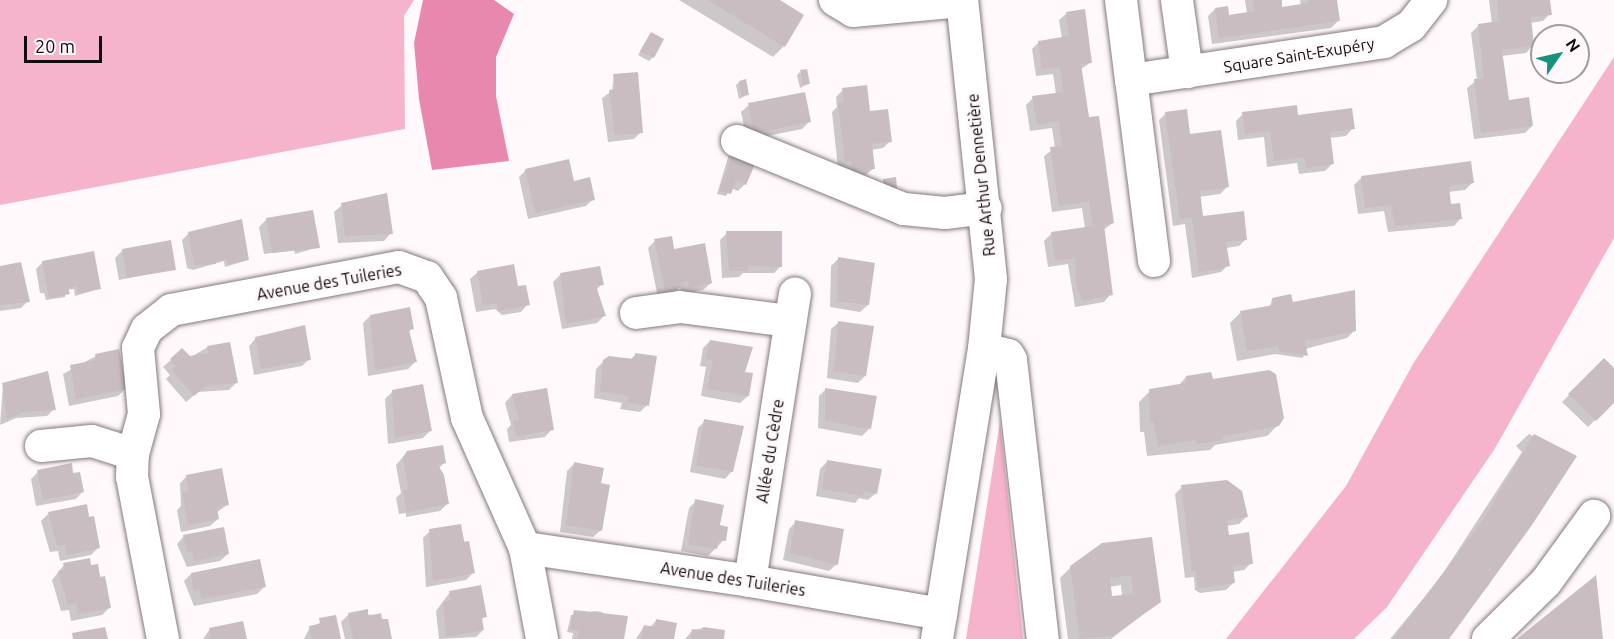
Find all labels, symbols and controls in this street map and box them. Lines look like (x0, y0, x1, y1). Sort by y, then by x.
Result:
scale bar (27, 24, 105, 62)
north arrow (1530, 24, 1590, 84)
street label: Square Saint-Exupéry (1222, 34, 1376, 76)
text: N (1562, 35, 1584, 55)
text: 20 m (35, 36, 75, 56)
street label: Rue Arthur Dennetière (963, 93, 999, 257)
street label: Avenue des Tuileries (255, 260, 403, 304)
street label: Allée du Cèdre (752, 398, 788, 504)
street label: Avenue des Tuileries (659, 558, 807, 600)

